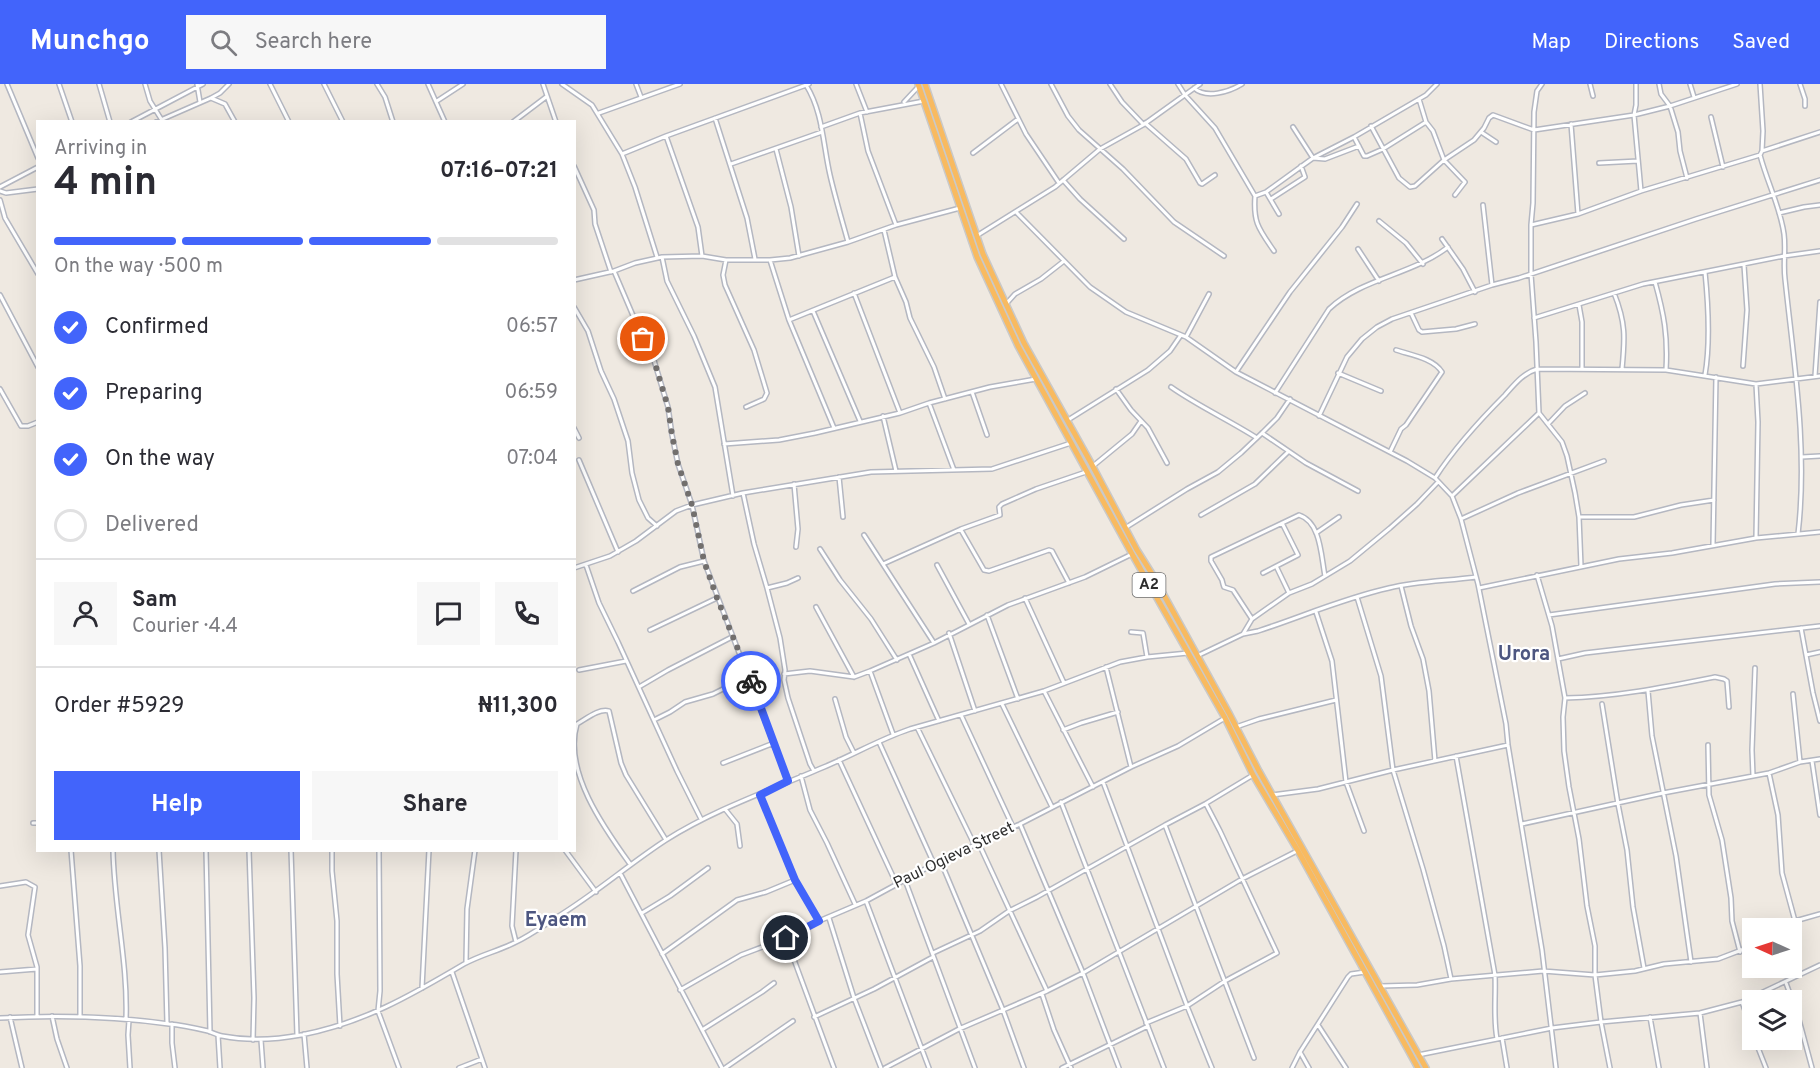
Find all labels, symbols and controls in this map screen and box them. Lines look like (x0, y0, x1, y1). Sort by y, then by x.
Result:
search box (186, 15, 606, 69)
text: Munchgo (30, 24, 150, 60)
icon: search (207, 26, 240, 59)
text: Search here (255, 29, 372, 56)
text: Map (1531, 29, 1571, 56)
text: Directions (1604, 29, 1699, 56)
text: Saved (1732, 29, 1790, 56)
text: Arriving in (54, 136, 147, 162)
text: 07:16–07:21 (440, 158, 558, 185)
text: 4 min (54, 160, 157, 209)
text: On the way · 500 m (54, 254, 223, 280)
icon: check (54, 311, 87, 344)
pin (617, 313, 668, 364)
text: Confirmed (105, 314, 209, 341)
text: 06:57 (506, 314, 558, 340)
icon: bag (626, 322, 659, 355)
icon: check (54, 377, 87, 410)
text: Preparing (105, 380, 203, 407)
text: 06:59 (505, 380, 558, 406)
icon: check (54, 443, 87, 476)
text: On the way (105, 446, 215, 473)
text: 07:04 (506, 446, 558, 472)
text: Delivered (105, 512, 199, 539)
road number: A2 (1132, 573, 1166, 597)
button: person (54, 582, 117, 645)
button: chat (417, 582, 480, 645)
button: phone (495, 582, 558, 645)
text: Sam (132, 587, 177, 614)
text: Courier · 4.4 (132, 614, 238, 640)
district label: Urora (1498, 642, 1550, 668)
courier (721, 651, 781, 711)
icon: bike (735, 665, 768, 698)
text: Order #5929 (54, 693, 185, 720)
text: ₦11,300 (478, 693, 558, 720)
button: Help (54, 771, 300, 840)
button: Share (312, 771, 558, 840)
street label: Paul Ogieva Street (890, 818, 1018, 894)
district label: Eyaem (525, 908, 587, 934)
pin (760, 912, 811, 963)
north arrow (1742, 918, 1802, 978)
map controls (1742, 918, 1802, 1050)
icon: home (769, 921, 802, 954)
button: layers (1742, 990, 1802, 1050)

